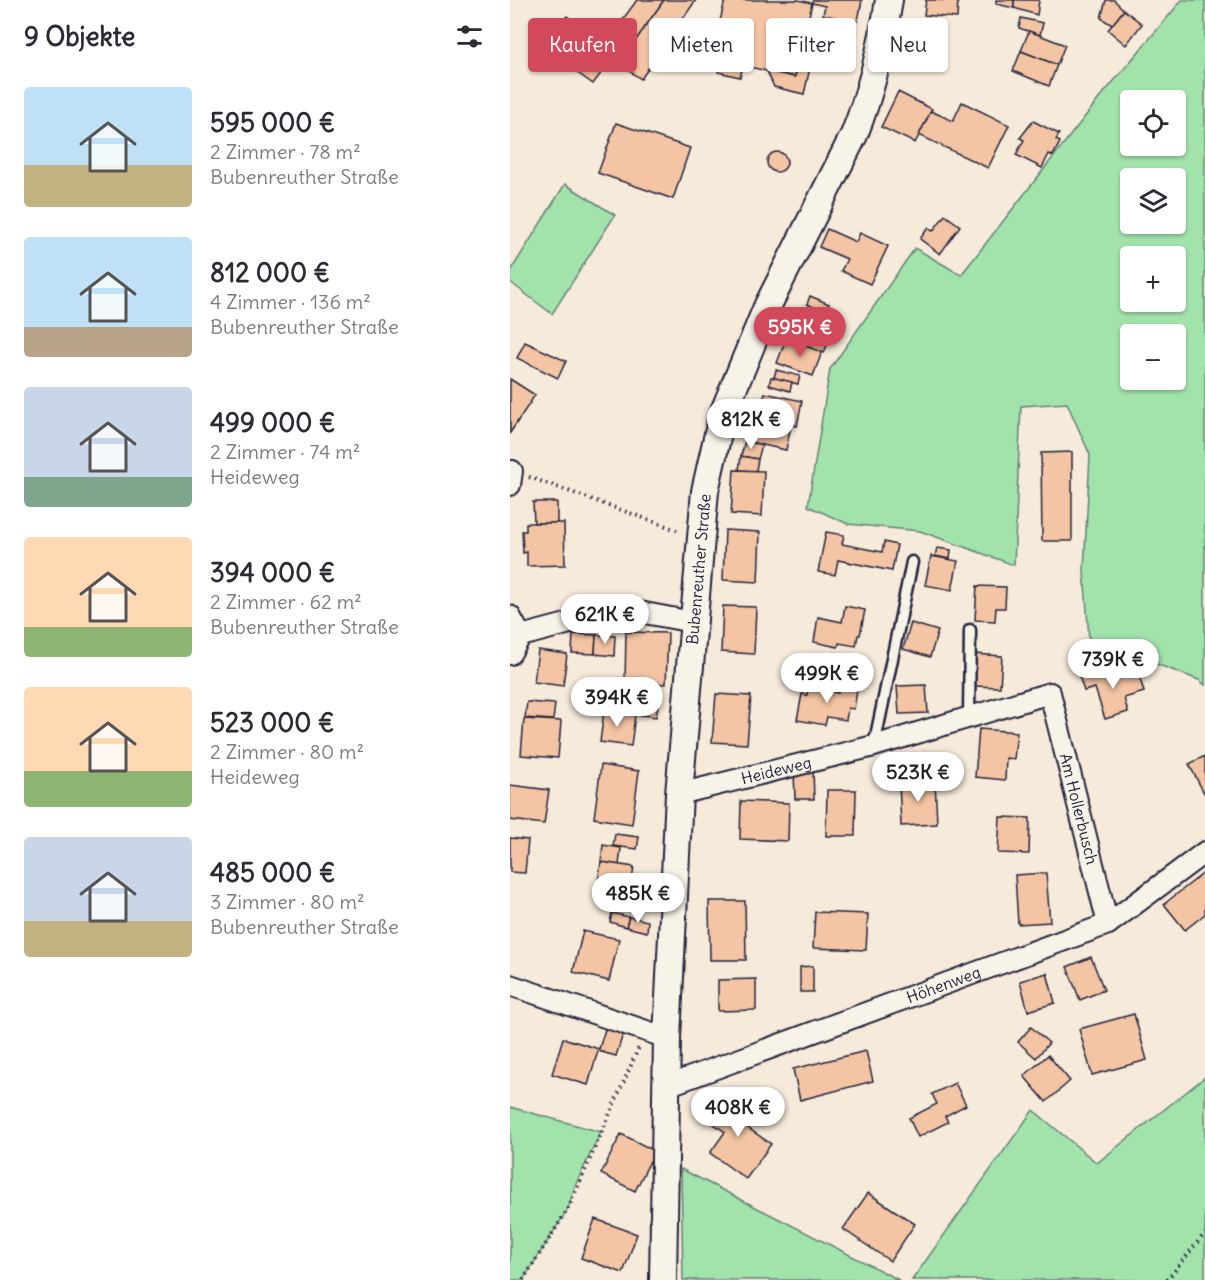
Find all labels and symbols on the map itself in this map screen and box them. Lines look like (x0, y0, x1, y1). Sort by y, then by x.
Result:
pin: 595K € (751, 307, 849, 358)
pin: 812K € (702, 399, 800, 450)
street label: Bubenreuther Straße (682, 493, 715, 645)
pin: 621K € (556, 594, 654, 645)
pin: 739K € (1064, 639, 1162, 690)
pin: 499K € (778, 653, 876, 704)
pin: 394K € (568, 677, 666, 728)
street label: Am Hollerbusch (1056, 751, 1103, 866)
street label: Heideweg (739, 752, 813, 788)
pin: 523K € (869, 752, 967, 803)
pin: 485K € (589, 873, 687, 924)
street label: Höhenweg (903, 962, 983, 1007)
pin: 408K € (689, 1087, 787, 1138)

